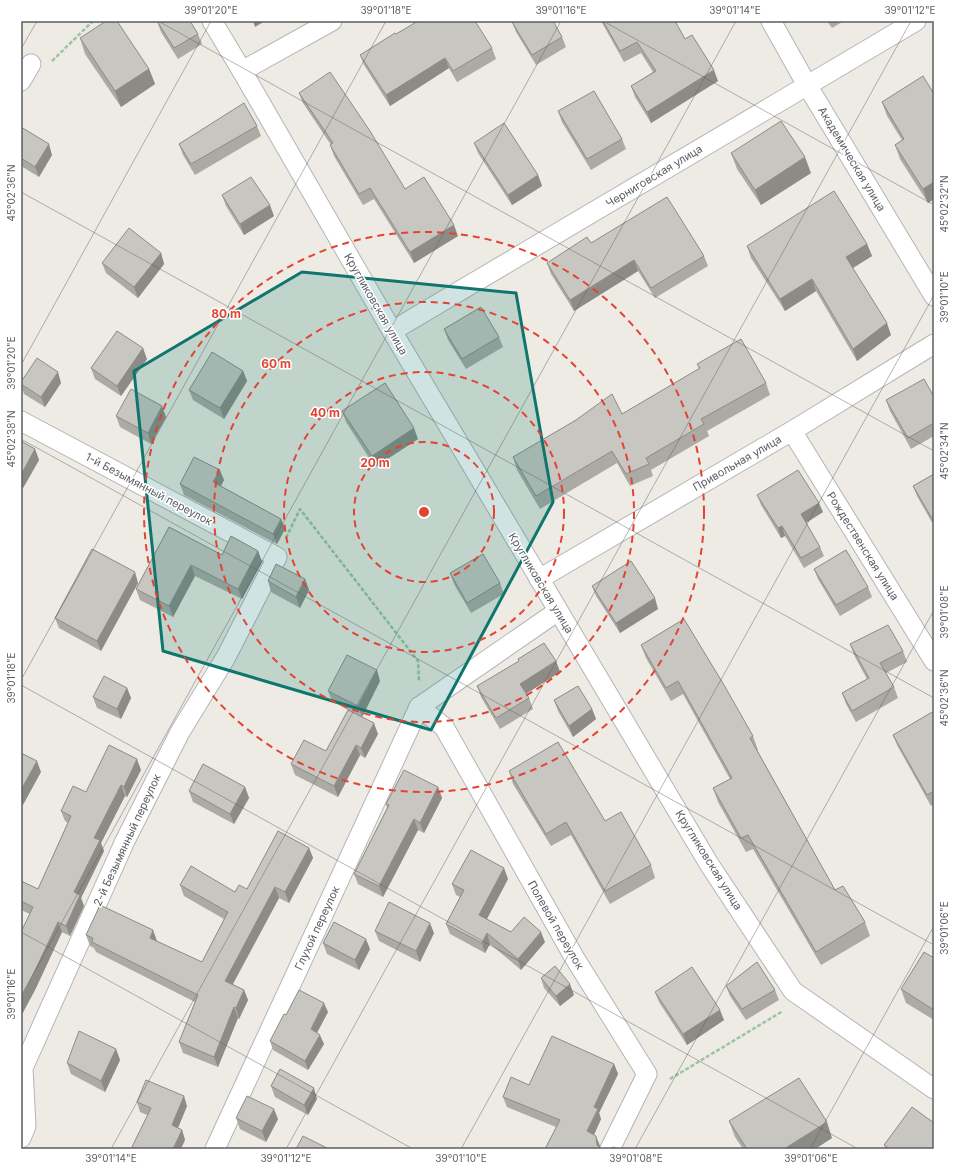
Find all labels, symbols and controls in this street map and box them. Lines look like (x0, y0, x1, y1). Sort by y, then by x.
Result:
text: 39°01'20"E (184, 4, 238, 16)
text: 39°01'18"E (360, 4, 412, 16)
text: 39°01'16"E (535, 4, 587, 16)
text: 39°01'14"E (709, 4, 761, 16)
text: 39°01'12"E (884, 4, 936, 16)
street label: Академическая улица (815, 104, 889, 214)
street label: Черниговская улица (603, 142, 705, 210)
text: 45°02'36"N (5, 164, 17, 222)
text: 45°02'32"N (938, 176, 950, 232)
street label: Кругликовская улица (341, 251, 411, 357)
text: 39°01'10"E (938, 271, 950, 323)
text: 80 m (211, 306, 241, 321)
text: 39°01'20"E (5, 336, 17, 390)
text: 60 m (261, 356, 291, 371)
text: 40 m (310, 405, 340, 420)
text: 45°02'38"N (5, 410, 17, 468)
text: 45°02'34"N (938, 422, 950, 480)
street label: Привольная улица (690, 432, 784, 494)
street label: 1-й Безымянный переулок (83, 450, 215, 528)
text: 20 m (360, 455, 390, 470)
street label: Рождественская улица (824, 489, 902, 603)
centre of rings (417, 505, 431, 519)
street label: Кругликовская улица (505, 530, 577, 636)
text: 39°01'08"E (938, 585, 950, 639)
text: 39°01'18"E (5, 652, 17, 704)
text: 45°02'36"N (938, 669, 950, 727)
street label: 2-й Безымянный переулок (90, 772, 164, 908)
street label: Кругликовская улица (673, 807, 745, 913)
street label: Полевой переулок (525, 878, 587, 972)
street label: Глухой переулок (291, 884, 343, 972)
text: 39°01'06"E (938, 901, 950, 955)
text: 39°01'16"E (5, 968, 17, 1020)
text: 39°01'14"E (85, 1152, 137, 1164)
text: 39°01'12"E (260, 1152, 312, 1164)
text: 39°01'10"E (435, 1152, 487, 1164)
text: 39°01'08"E (609, 1152, 663, 1164)
text: 39°01'06"E (784, 1152, 838, 1164)

